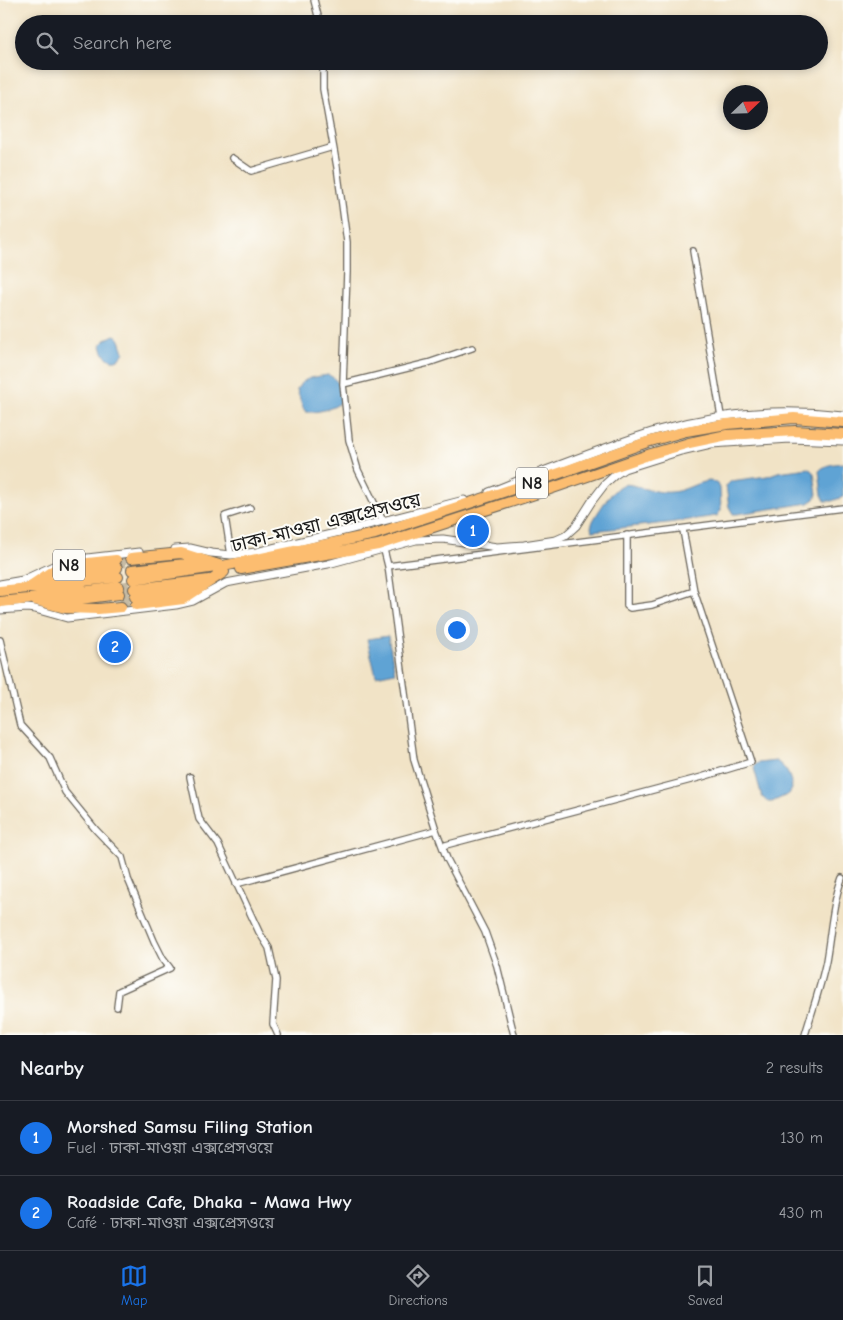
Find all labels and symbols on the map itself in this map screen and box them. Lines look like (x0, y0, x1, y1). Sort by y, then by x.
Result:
north arrow (723, 85, 768, 130)
road number: N8 (516, 468, 548, 498)
street label: ঢাকা-মাওয়া এক্সপ্রেসওয়ে (228, 489, 424, 557)
pin: 1 (457, 512, 489, 550)
road number: N8 (53, 550, 85, 580)
your location (444, 617, 470, 643)
pin: 2 (99, 628, 131, 666)

